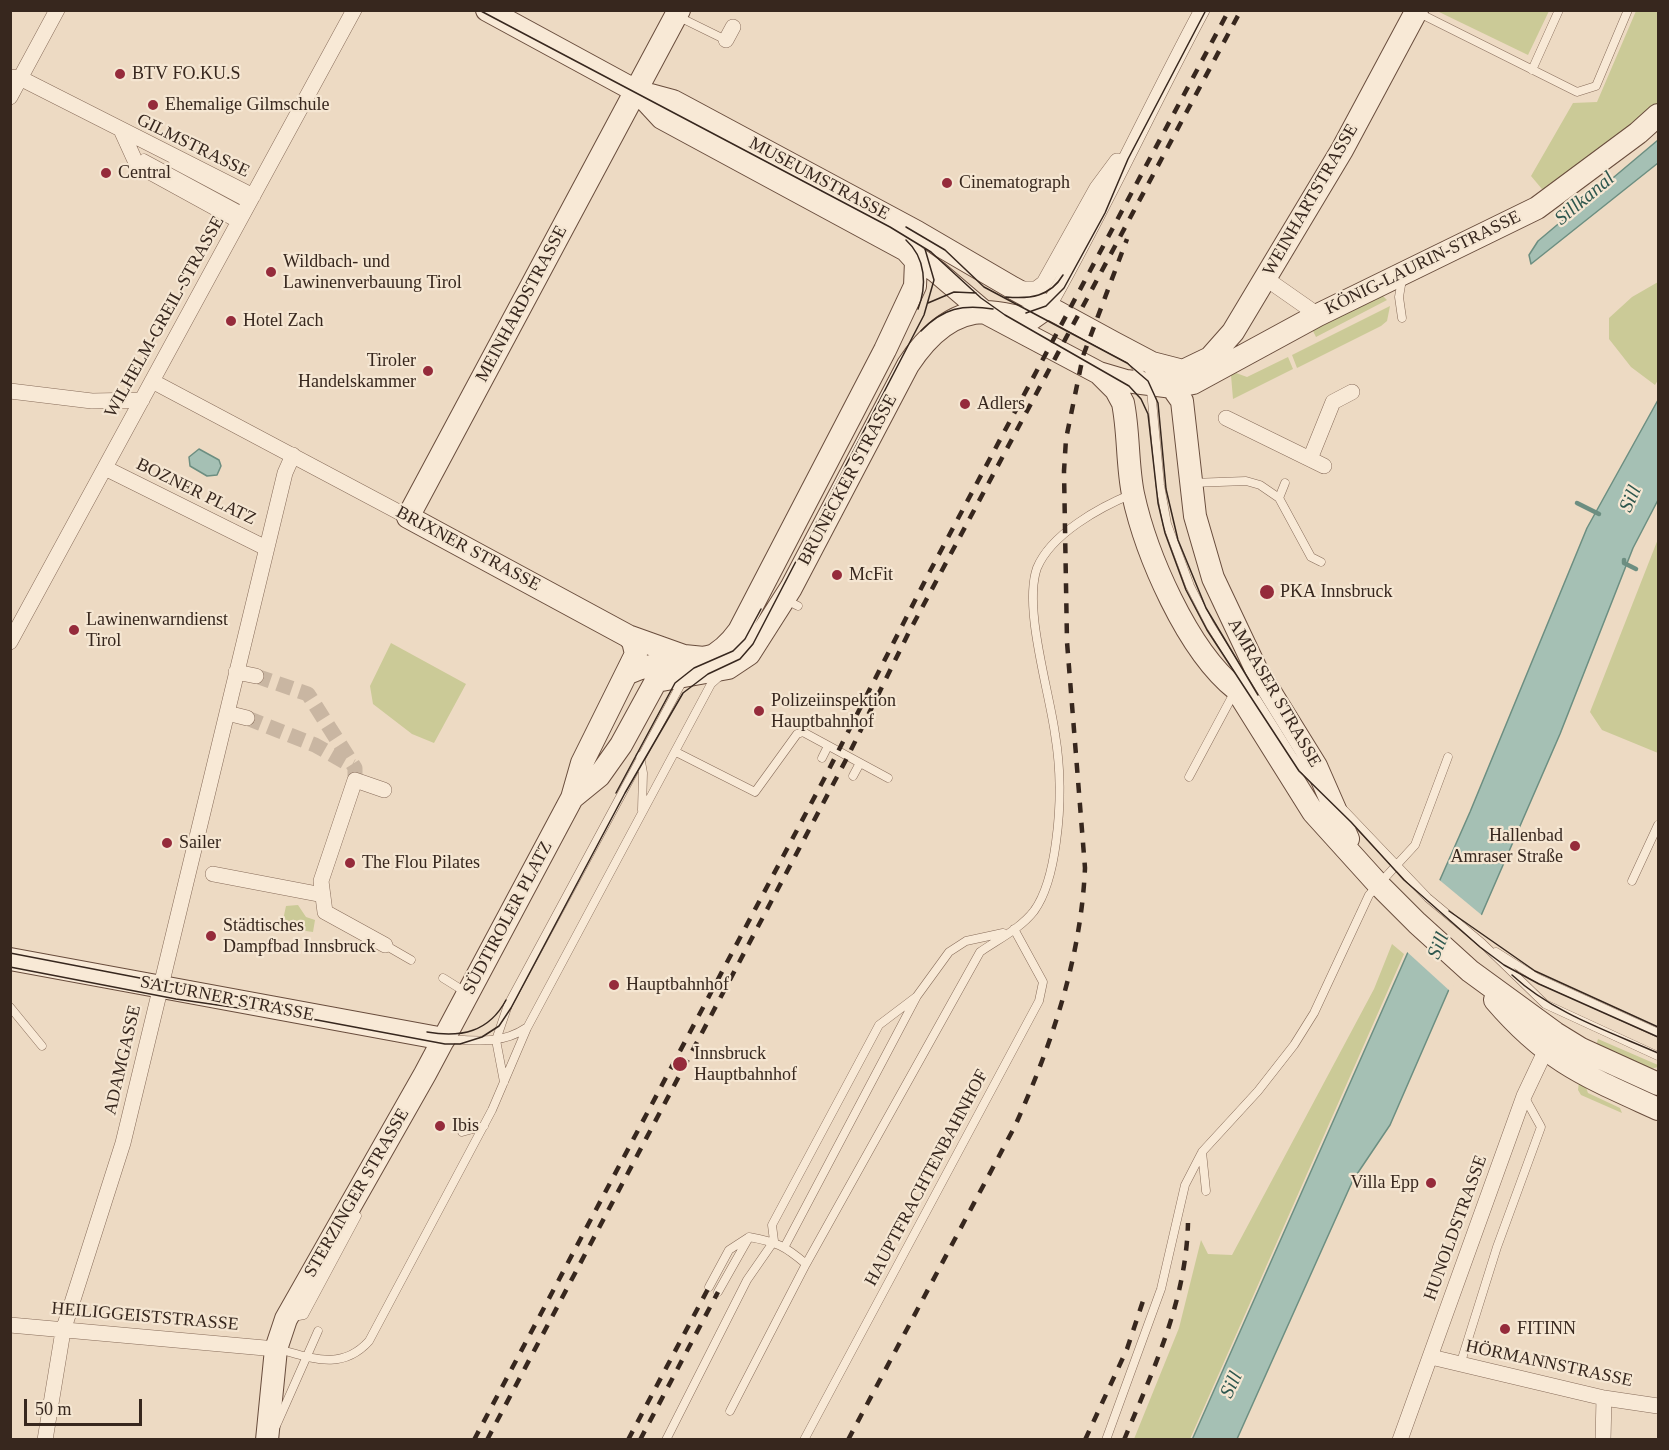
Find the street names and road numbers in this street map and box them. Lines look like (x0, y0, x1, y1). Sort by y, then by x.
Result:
street label: GILMSTRASSE (133, 109, 253, 183)
street label: WEINHARTSTRASSE (1259, 120, 1363, 280)
street label: MUSEUMSTRASSE (745, 133, 893, 225)
street label: KÖNIG-LAURIN-STRASSE (1322, 206, 1524, 320)
street label: WILHELM-GREIL-STRASSE (101, 213, 229, 421)
street label: MEINHARDSTRASSE (472, 222, 572, 386)
street label: BRUNECKER STRASSE (794, 391, 902, 569)
street label: BOZNER PLATZ (133, 454, 259, 530)
street label: BRIXNER STRASSE (392, 502, 544, 596)
street label: AMRASER STRASSE (1223, 615, 1325, 771)
street label: SÜDTIROLER PLATZ (458, 838, 558, 998)
street label: SALURNER STRASSE (138, 972, 316, 1026)
street label: ADAMGASSE (100, 1003, 146, 1117)
street label: HAUPTFRACHTENBAHNHOF (861, 1066, 993, 1290)
street label: STERZINGER STRASSE (300, 1105, 414, 1281)
street label: HUNOLDSTRASSE (1420, 1152, 1492, 1304)
street label: HEILIGGEISTSTRASSE (50, 1298, 240, 1336)
street label: HÖRMANNSTRASSE (1464, 1336, 1634, 1392)

